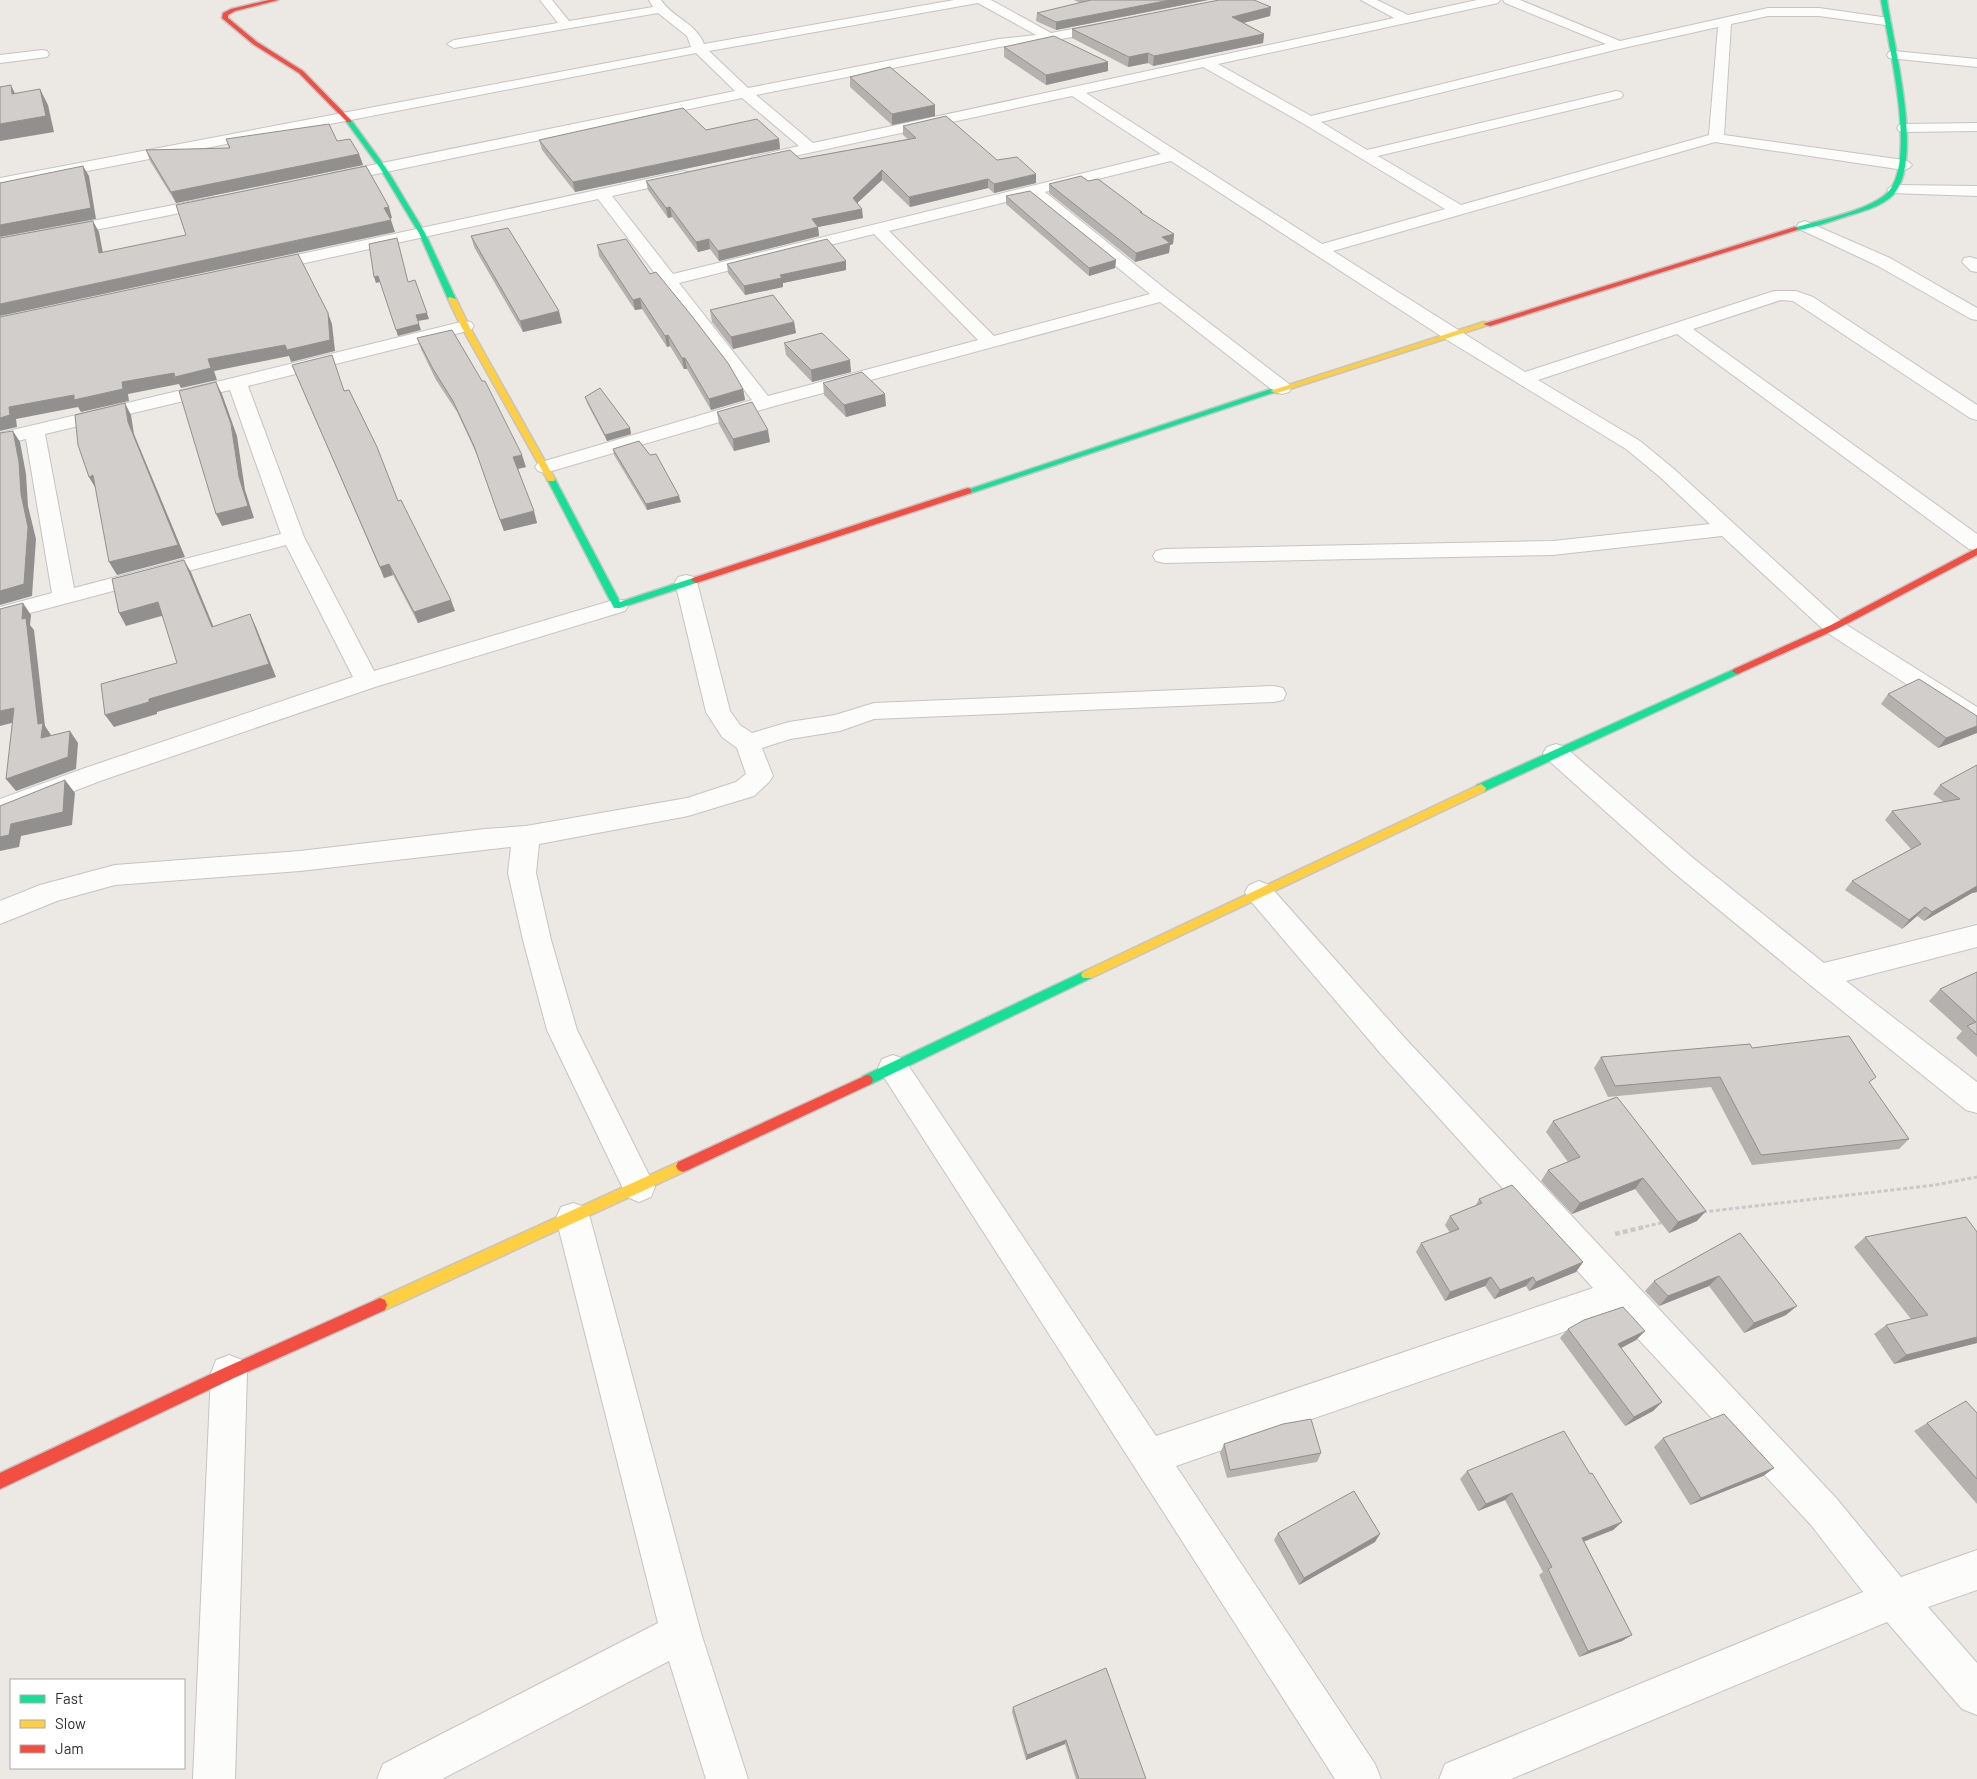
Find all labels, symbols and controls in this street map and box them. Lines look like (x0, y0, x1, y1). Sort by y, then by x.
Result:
legend (10, 1679, 185, 1769)
text: Fast (55, 1689, 83, 1707)
text: Slow (55, 1714, 86, 1732)
text: Jam (55, 1739, 84, 1757)

